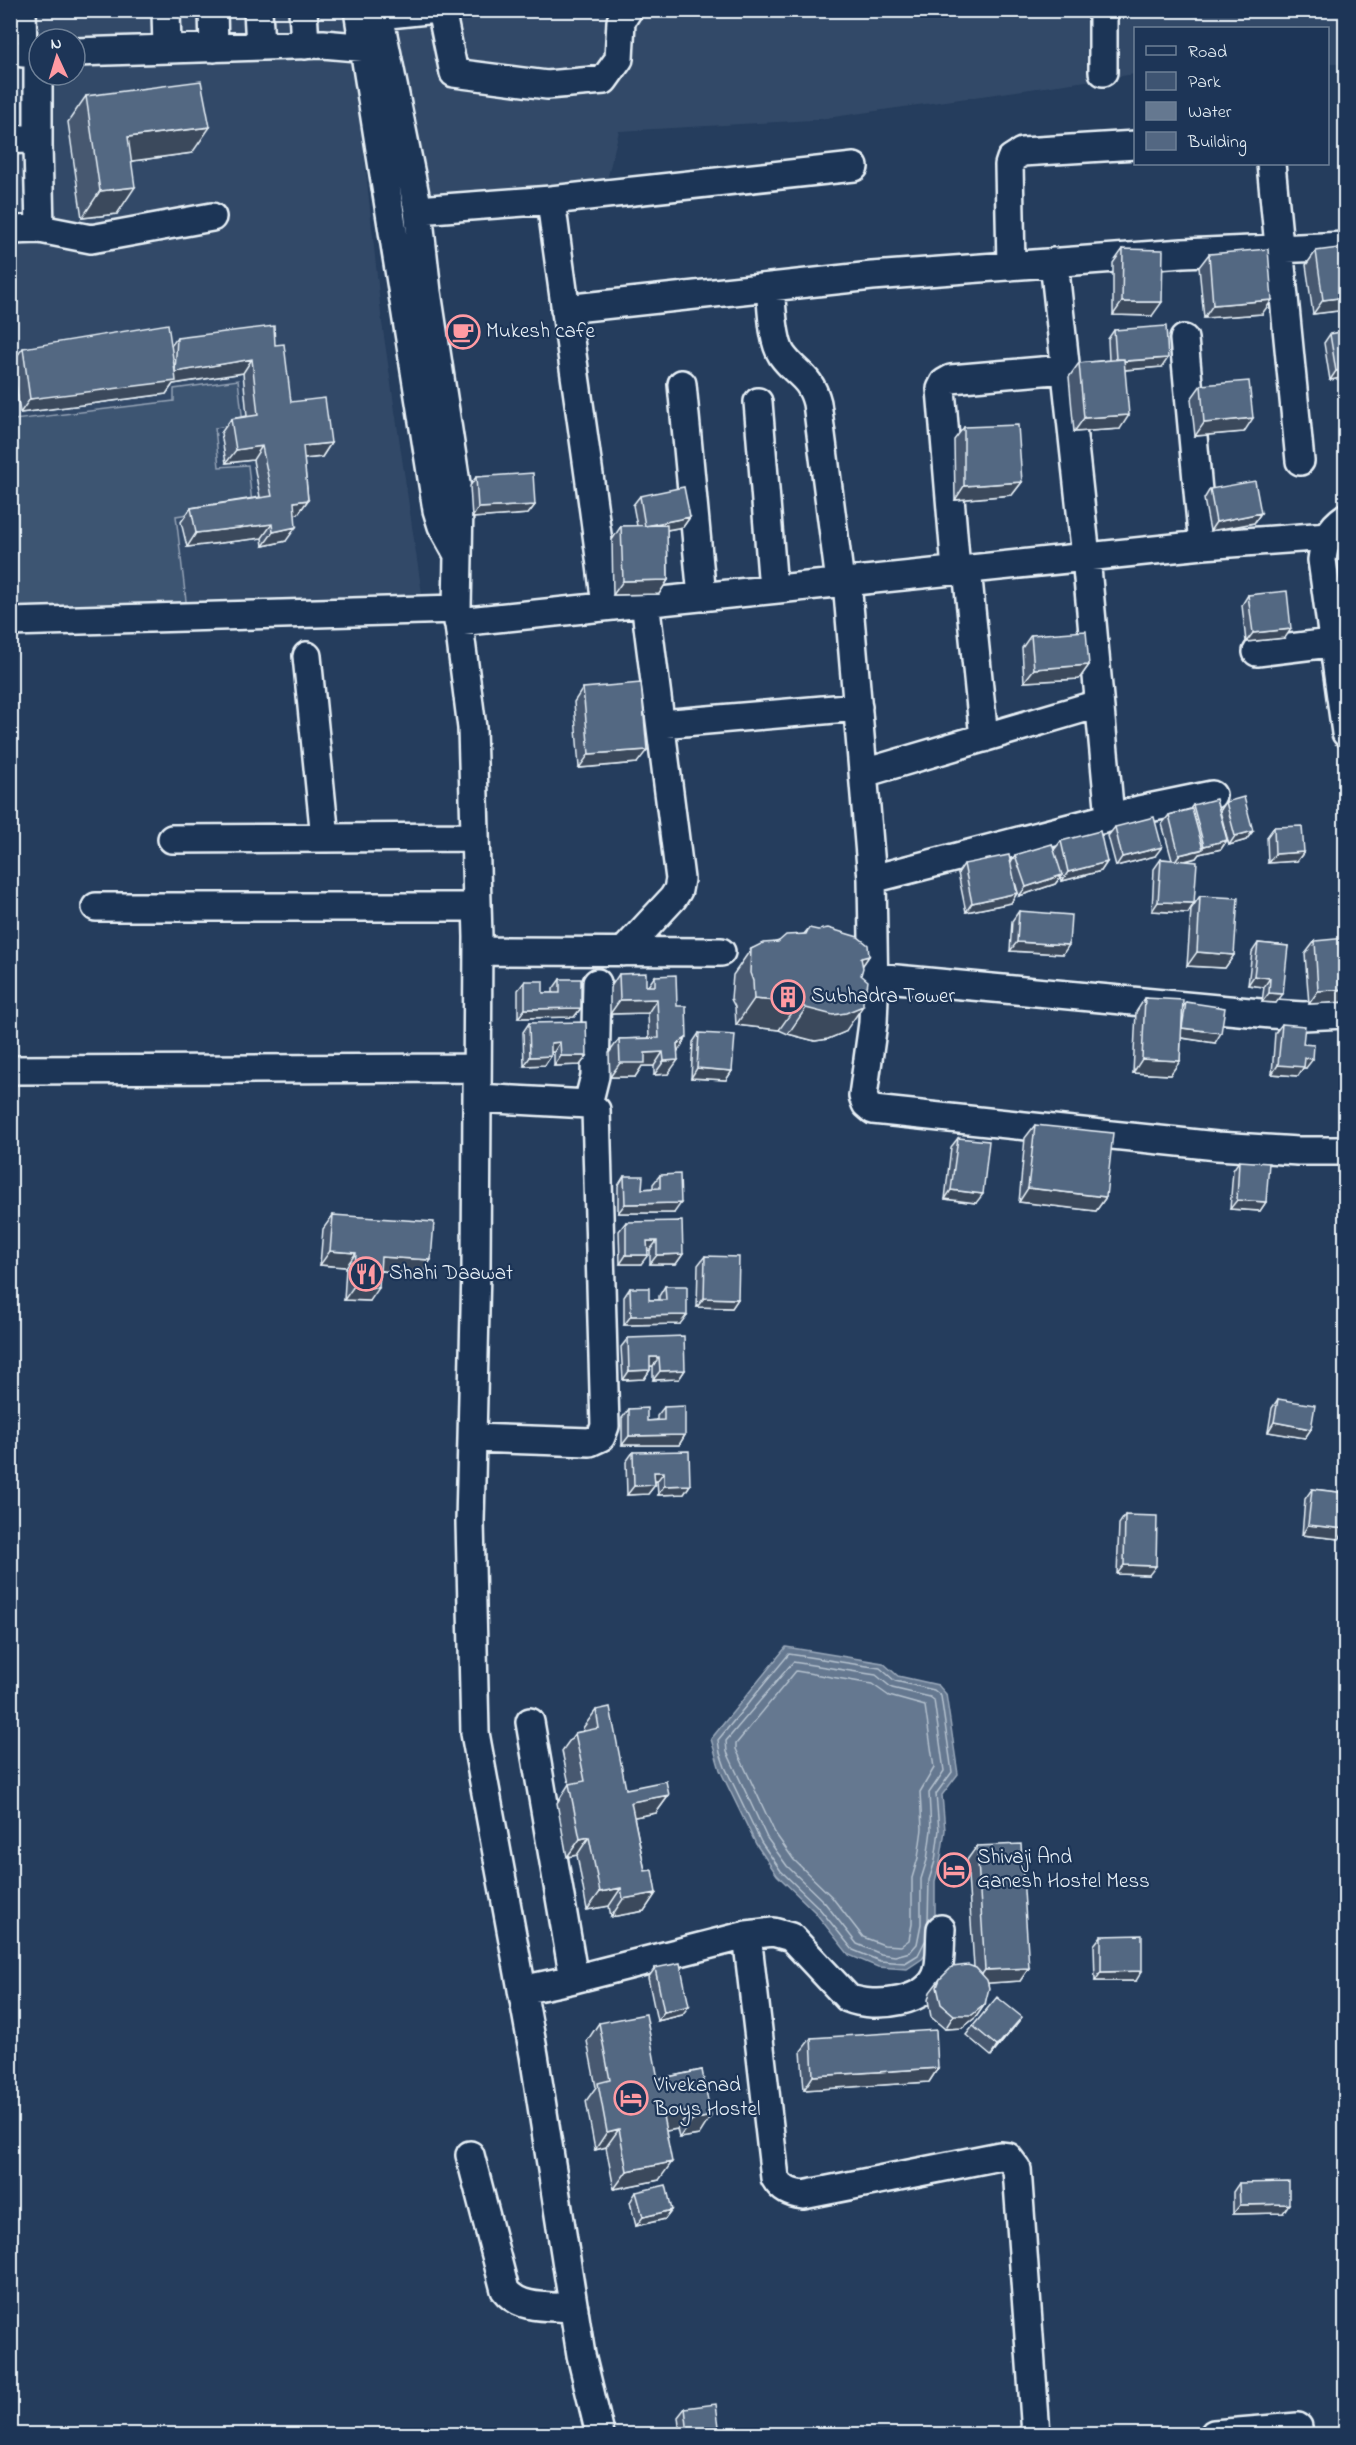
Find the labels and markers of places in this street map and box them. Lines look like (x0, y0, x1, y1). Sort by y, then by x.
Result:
cafe icon: Mukesh cafe (445, 314, 481, 350)
place label: Mukesh cafe (486, 317, 596, 347)
building icon: Subhadra Tower (770, 979, 806, 1015)
place label: Subhadra Tower (811, 982, 955, 1012)
restaurant icon: Shahi Daawat (348, 1256, 384, 1292)
place label: Shahi Daawat (389, 1259, 513, 1289)
place label: Shivaji And Ganesh Hostel Mess (977, 1843, 1150, 1897)
hotel icon: Shivaji And Ganesh Hostel Mess (936, 1852, 972, 1888)
place label: Vivekanad Boys Hostel (653, 2071, 760, 2127)
hotel icon: Vivekanad Boys Hostel (613, 2080, 649, 2116)

